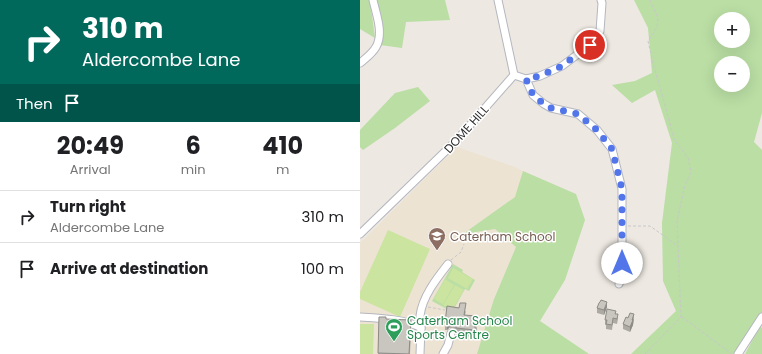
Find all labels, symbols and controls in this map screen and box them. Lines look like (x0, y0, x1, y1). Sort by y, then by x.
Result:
text: 310 m (82, 9, 163, 48)
map controls (714, 12, 750, 92)
button: + (714, 12, 750, 48)
icon: right (16, 16, 68, 68)
pin (573, 28, 607, 62)
icon: arrive (579, 34, 601, 56)
text: Aldercombe Lane (82, 47, 240, 72)
button: − (714, 56, 750, 92)
icon: arrive (61, 92, 83, 114)
text: Then (16, 93, 53, 114)
street label: DOME HILL (440, 101, 492, 157)
text: 20:49 (57, 129, 124, 162)
text: 6 (185, 129, 201, 162)
text: 410 (262, 129, 303, 162)
text: Arrival (70, 160, 111, 179)
text: min (181, 160, 206, 179)
text: m (276, 160, 289, 179)
text: Turn right (50, 196, 126, 217)
icon: right (16, 206, 38, 228)
text: 310 m (301, 206, 344, 227)
text: Aldercombe Lane (50, 218, 164, 237)
school or university icon: Caterham School (427, 226, 447, 251)
place label: Caterham School (450, 228, 555, 245)
position arrow (601, 242, 643, 284)
icon: arrive (16, 258, 38, 280)
text: Arrive at destination (50, 258, 208, 279)
text: 100 m (301, 258, 344, 279)
place label: Caterham School Sports Centre (407, 312, 512, 343)
sports icon: Caterham School Sports Centre (384, 317, 404, 342)

